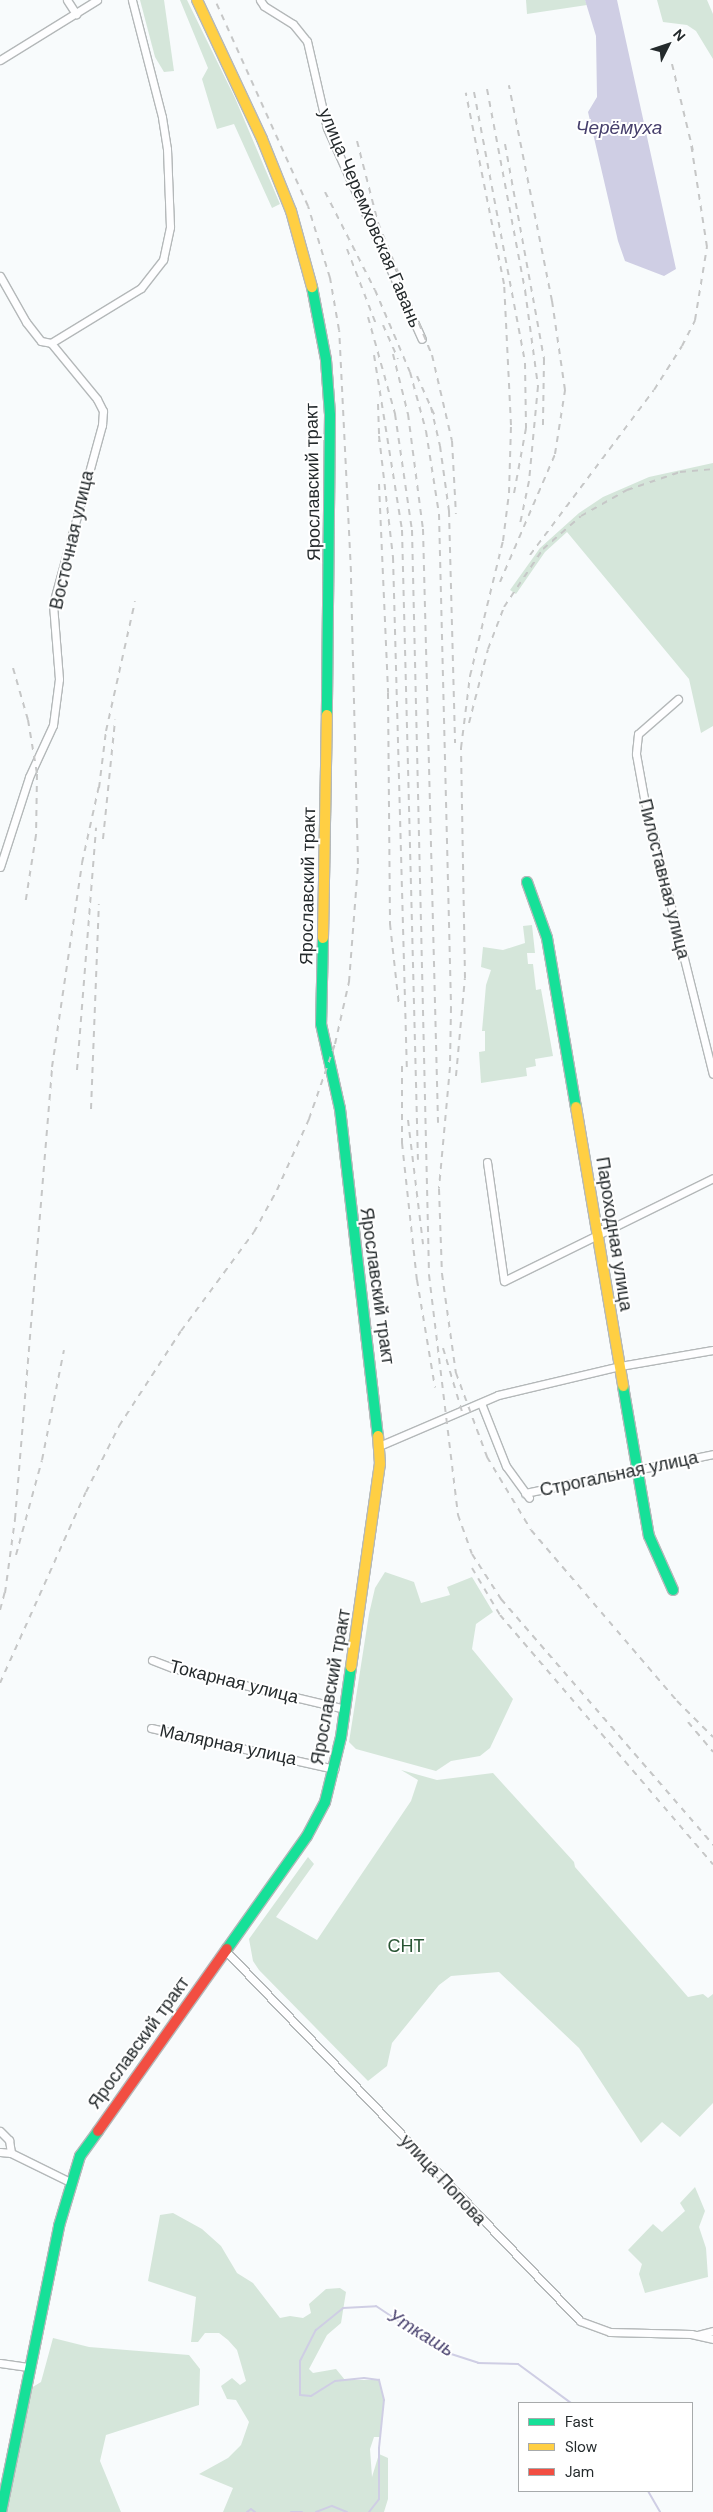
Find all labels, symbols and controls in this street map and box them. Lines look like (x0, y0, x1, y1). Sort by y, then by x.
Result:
north arrow (643, 20, 693, 70)
text: N (669, 25, 689, 45)
street label: улица Черемховская Гавань (314, 105, 426, 331)
water label: Черёмуха (576, 117, 662, 139)
street label: Ярославский тракт (301, 403, 325, 561)
street label: Восточная улица (46, 468, 98, 612)
street label: Пилоставная улица (634, 797, 694, 961)
street label: Ярославский тракт (296, 807, 320, 965)
street label: Пароходная улица (591, 1155, 637, 1313)
street label: Ярославский тракт (355, 1206, 399, 1366)
street label: Строгальная улица (538, 1447, 700, 1501)
street label: Ярославский тракт (307, 1607, 355, 1767)
street label: Токарная улица (167, 1656, 301, 1708)
street label: Малярная улица (158, 1720, 298, 1770)
park label: СНТ (388, 1935, 424, 1957)
street label: Ярославский тракт (84, 1973, 194, 2113)
street label: улица Попова (395, 2130, 491, 2230)
water label: Уткашь (384, 2304, 458, 2362)
legend (518, 2402, 693, 2492)
text: Fast (565, 2412, 594, 2432)
text: Slow (565, 2437, 597, 2457)
text: Jam (565, 2462, 594, 2482)

